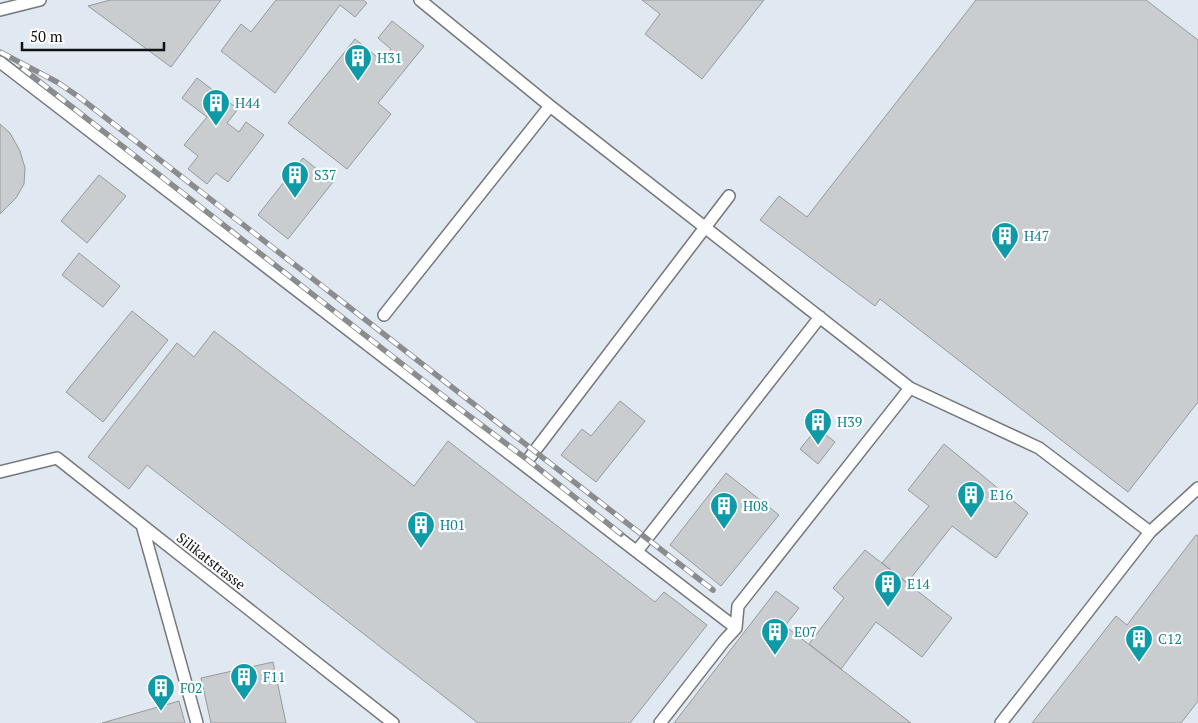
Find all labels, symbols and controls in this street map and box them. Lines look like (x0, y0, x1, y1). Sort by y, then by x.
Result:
scale bar (22, 20, 165, 52)
text: 50 m (30, 26, 63, 46)
building icon: H31 (343, 43, 373, 82)
place label: H31 (377, 48, 402, 67)
building icon: H44 (201, 88, 231, 127)
place label: H44 (235, 93, 261, 112)
building icon: S37 (280, 160, 310, 199)
place label: S37 (314, 165, 336, 184)
building icon: H47 (990, 221, 1020, 260)
place label: H47 (1024, 226, 1049, 245)
building icon: H39 (803, 407, 833, 446)
place label: H39 (837, 412, 862, 431)
building icon: E16 (956, 480, 986, 519)
place label: E16 (990, 485, 1014, 504)
building icon: H08 (709, 491, 739, 530)
place label: H08 (743, 496, 768, 515)
building icon: H01 (406, 510, 436, 549)
place label: H01 (440, 515, 465, 534)
street label: Silikatstrasse (173, 528, 250, 593)
building icon: E14 (873, 569, 903, 608)
place label: E14 (907, 574, 931, 593)
building icon: E07 (760, 617, 790, 656)
place label: E07 (794, 622, 817, 641)
building icon: C12 (1124, 624, 1154, 663)
place label: C12 (1158, 629, 1182, 648)
building icon: F11 (229, 662, 259, 701)
place label: F11 (263, 667, 286, 686)
building icon: F02 (146, 673, 176, 712)
place label: F02 (180, 678, 203, 697)

